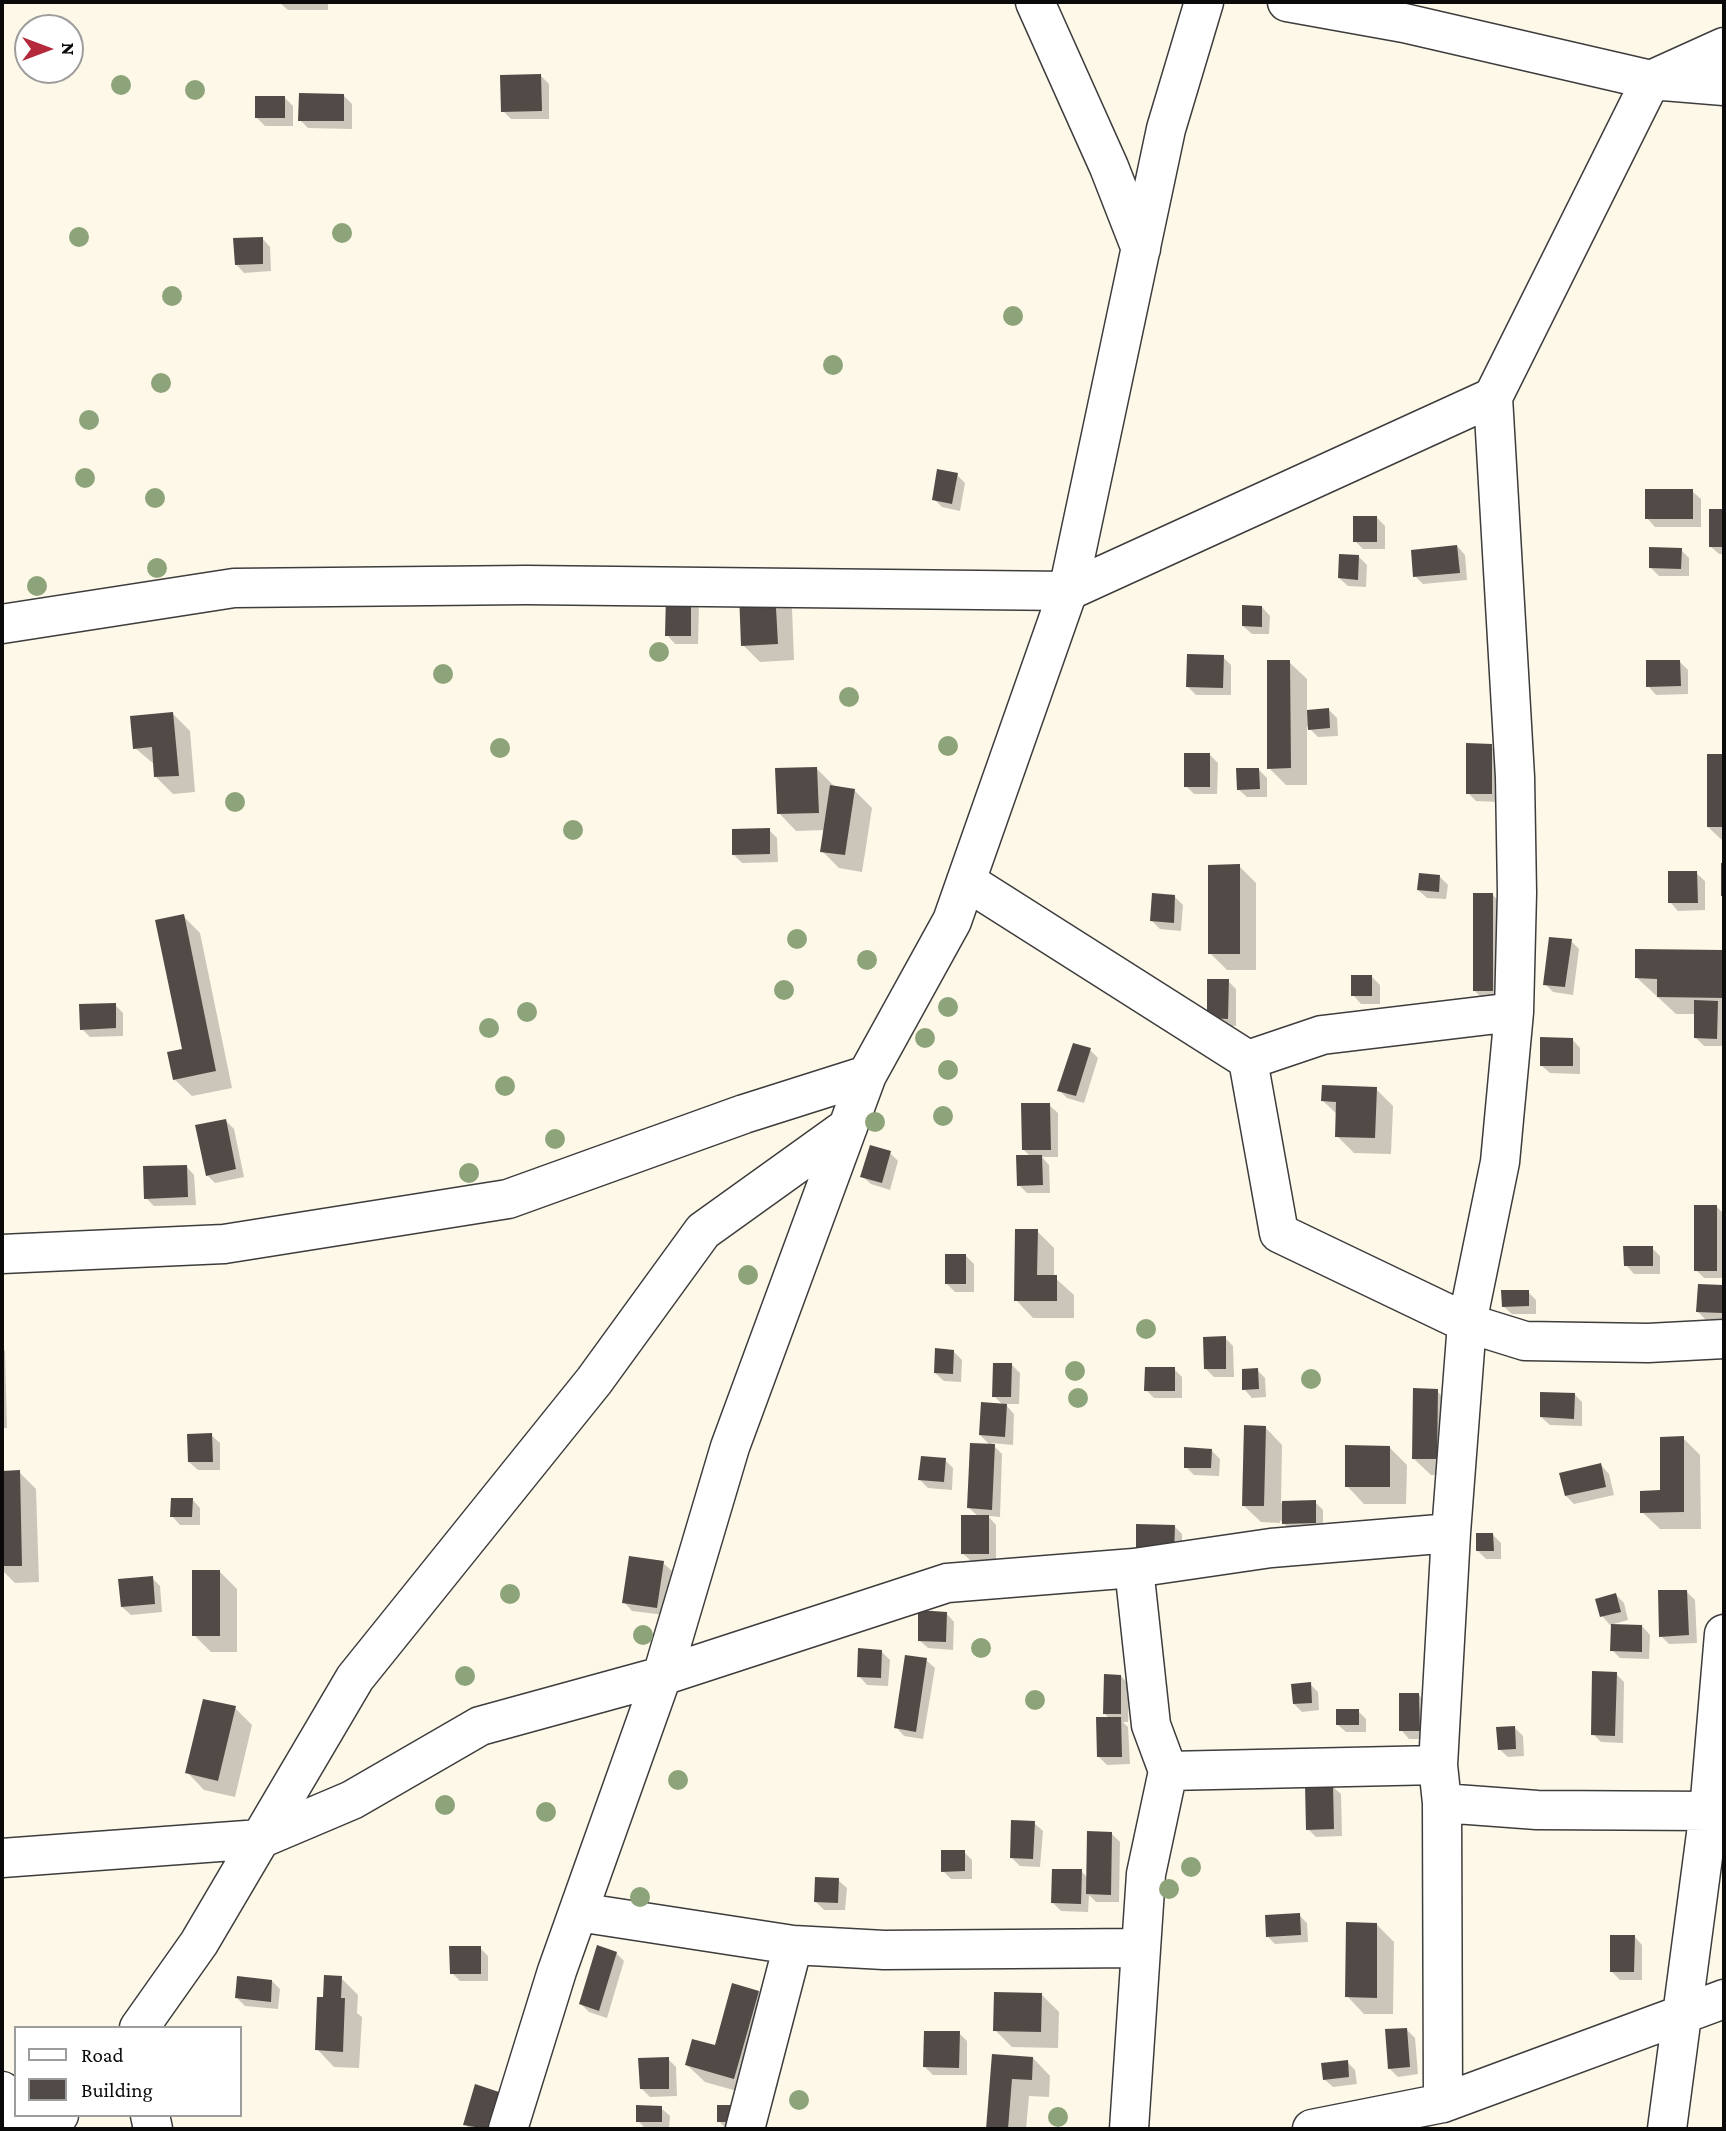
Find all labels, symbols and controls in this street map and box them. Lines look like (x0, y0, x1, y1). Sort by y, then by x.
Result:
north arrow (14, 14, 84, 84)
text: N (58, 43, 79, 55)
legend (14, 2026, 242, 2117)
text: Road (81, 2043, 124, 2067)
text: Building (81, 2078, 153, 2102)

